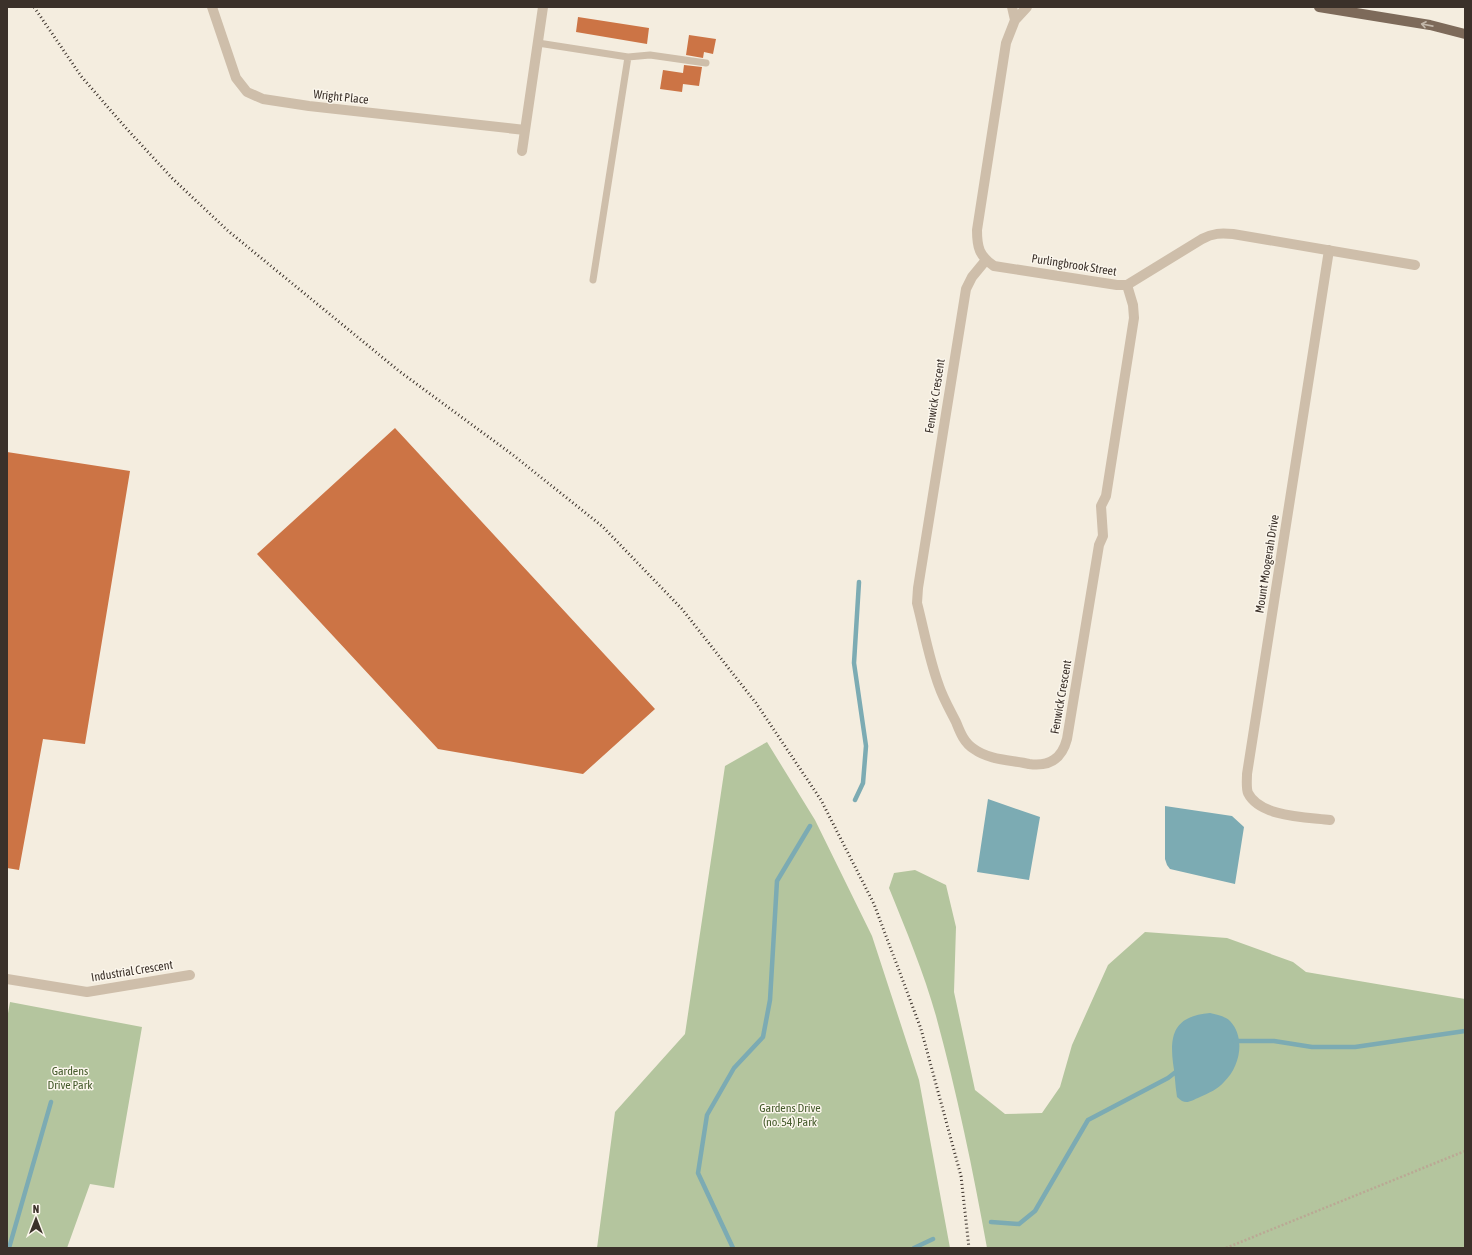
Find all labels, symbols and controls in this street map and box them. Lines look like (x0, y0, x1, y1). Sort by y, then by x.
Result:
one-way arrow (1421, 21, 1434, 29)
street label: Wright Place (313, 87, 369, 107)
street label: Purlingbrook Street (1030, 251, 1118, 279)
street label: Fenwick Crescent (922, 357, 948, 434)
street label: Mount Moogerah Drive (1252, 514, 1282, 614)
street label: Fenwick Crescent (1048, 658, 1074, 735)
street label: Industrial Crescent (90, 958, 174, 984)
park label: Gardens Drive Park (48, 1064, 93, 1092)
park label: Gardens Drive (no. 54) Park (759, 1101, 821, 1129)
north arrow (16, 1199, 56, 1239)
text: N (33, 1203, 39, 1215)

